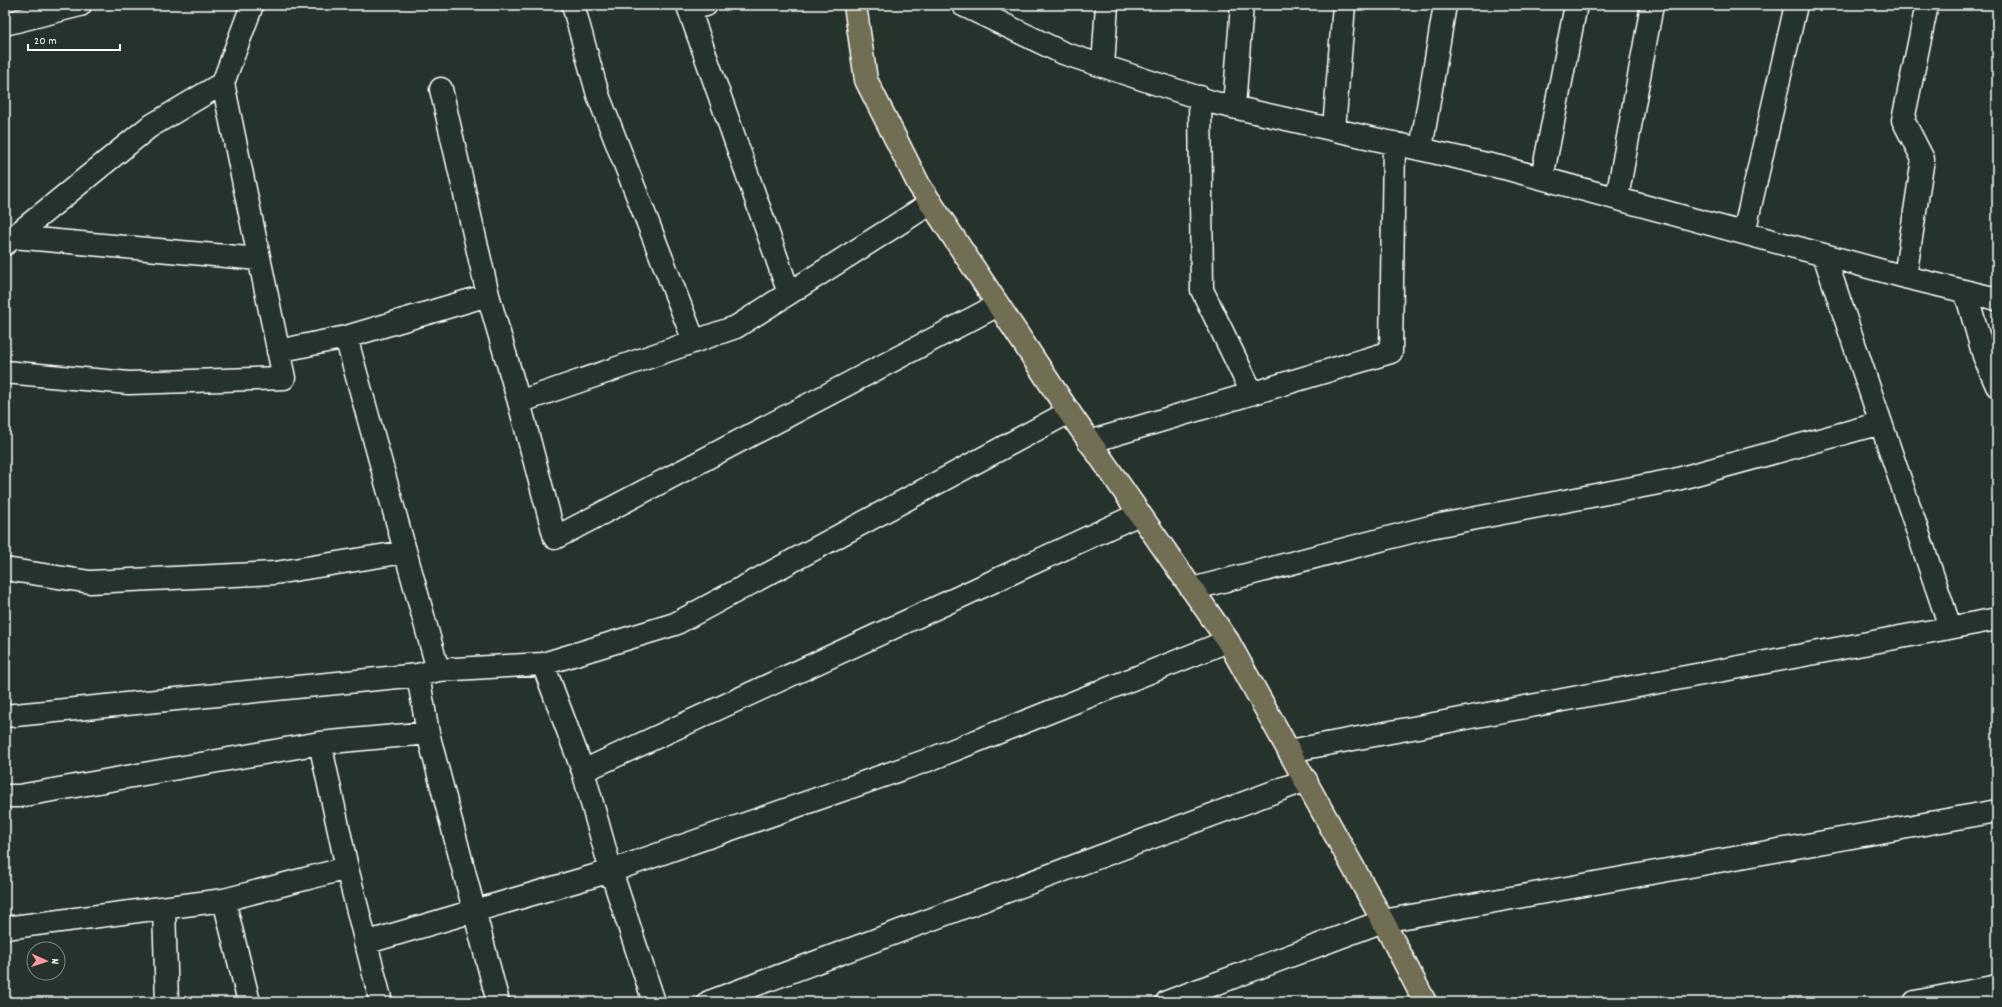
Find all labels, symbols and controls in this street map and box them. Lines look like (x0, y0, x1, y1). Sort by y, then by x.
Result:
scale bar (28, 26, 120, 52)
text: 20 m (34, 33, 57, 50)
north arrow (26, 941, 66, 981)
text: N (46, 958, 62, 965)

